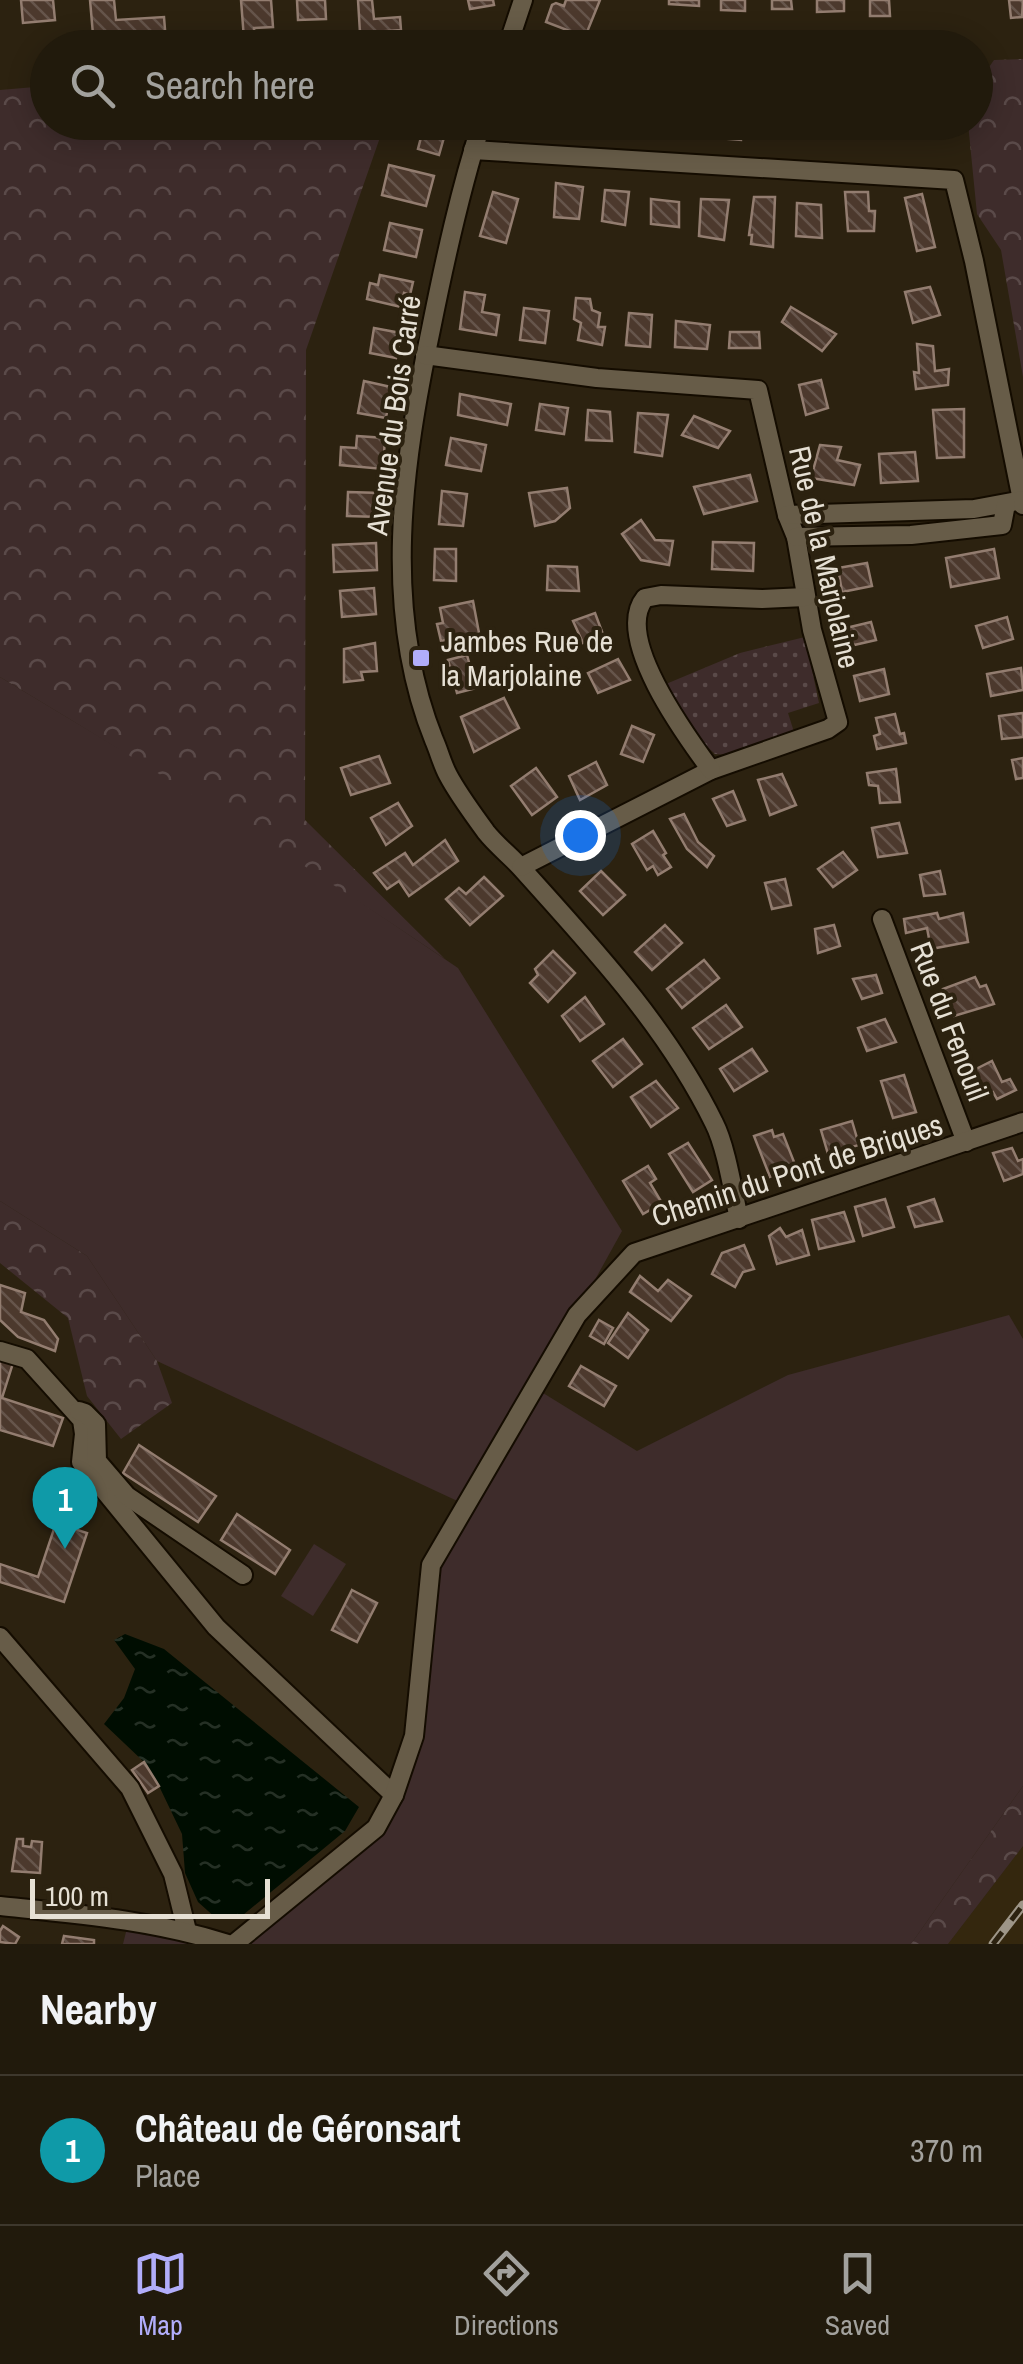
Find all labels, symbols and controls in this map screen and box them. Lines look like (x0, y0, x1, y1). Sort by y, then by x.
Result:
search box (30, 30, 993, 140)
icon: search (65, 58, 120, 113)
text: Search here (145, 60, 315, 111)
street label: Avenue du Bois Carré (356, 293, 430, 538)
street label: Rue de la Marjolaine (780, 442, 870, 672)
place label: Jambes Rue de la Marjolaine (441, 621, 613, 695)
marker: Jambes Rue de la Marjolaine (410, 647, 432, 669)
your location (555, 810, 606, 861)
street label: Rue du Fenouil (901, 936, 999, 1106)
street label: Chemin du Pont de Briques (646, 1104, 948, 1236)
pin: 1 (32, 1466, 98, 1549)
scale bar (30, 1874, 270, 1918)
text: 100 m (45, 1877, 109, 1915)
text: Nearby (40, 1981, 157, 2037)
text: Château de Géronsart (135, 2103, 461, 2154)
text: 1 (65, 2129, 80, 2172)
text: 370 m (910, 2129, 983, 2172)
text: Place (135, 2154, 201, 2197)
tab: Map (133, 2246, 188, 2344)
tab: Directions (454, 2246, 559, 2344)
tab: Saved (825, 2246, 890, 2344)

